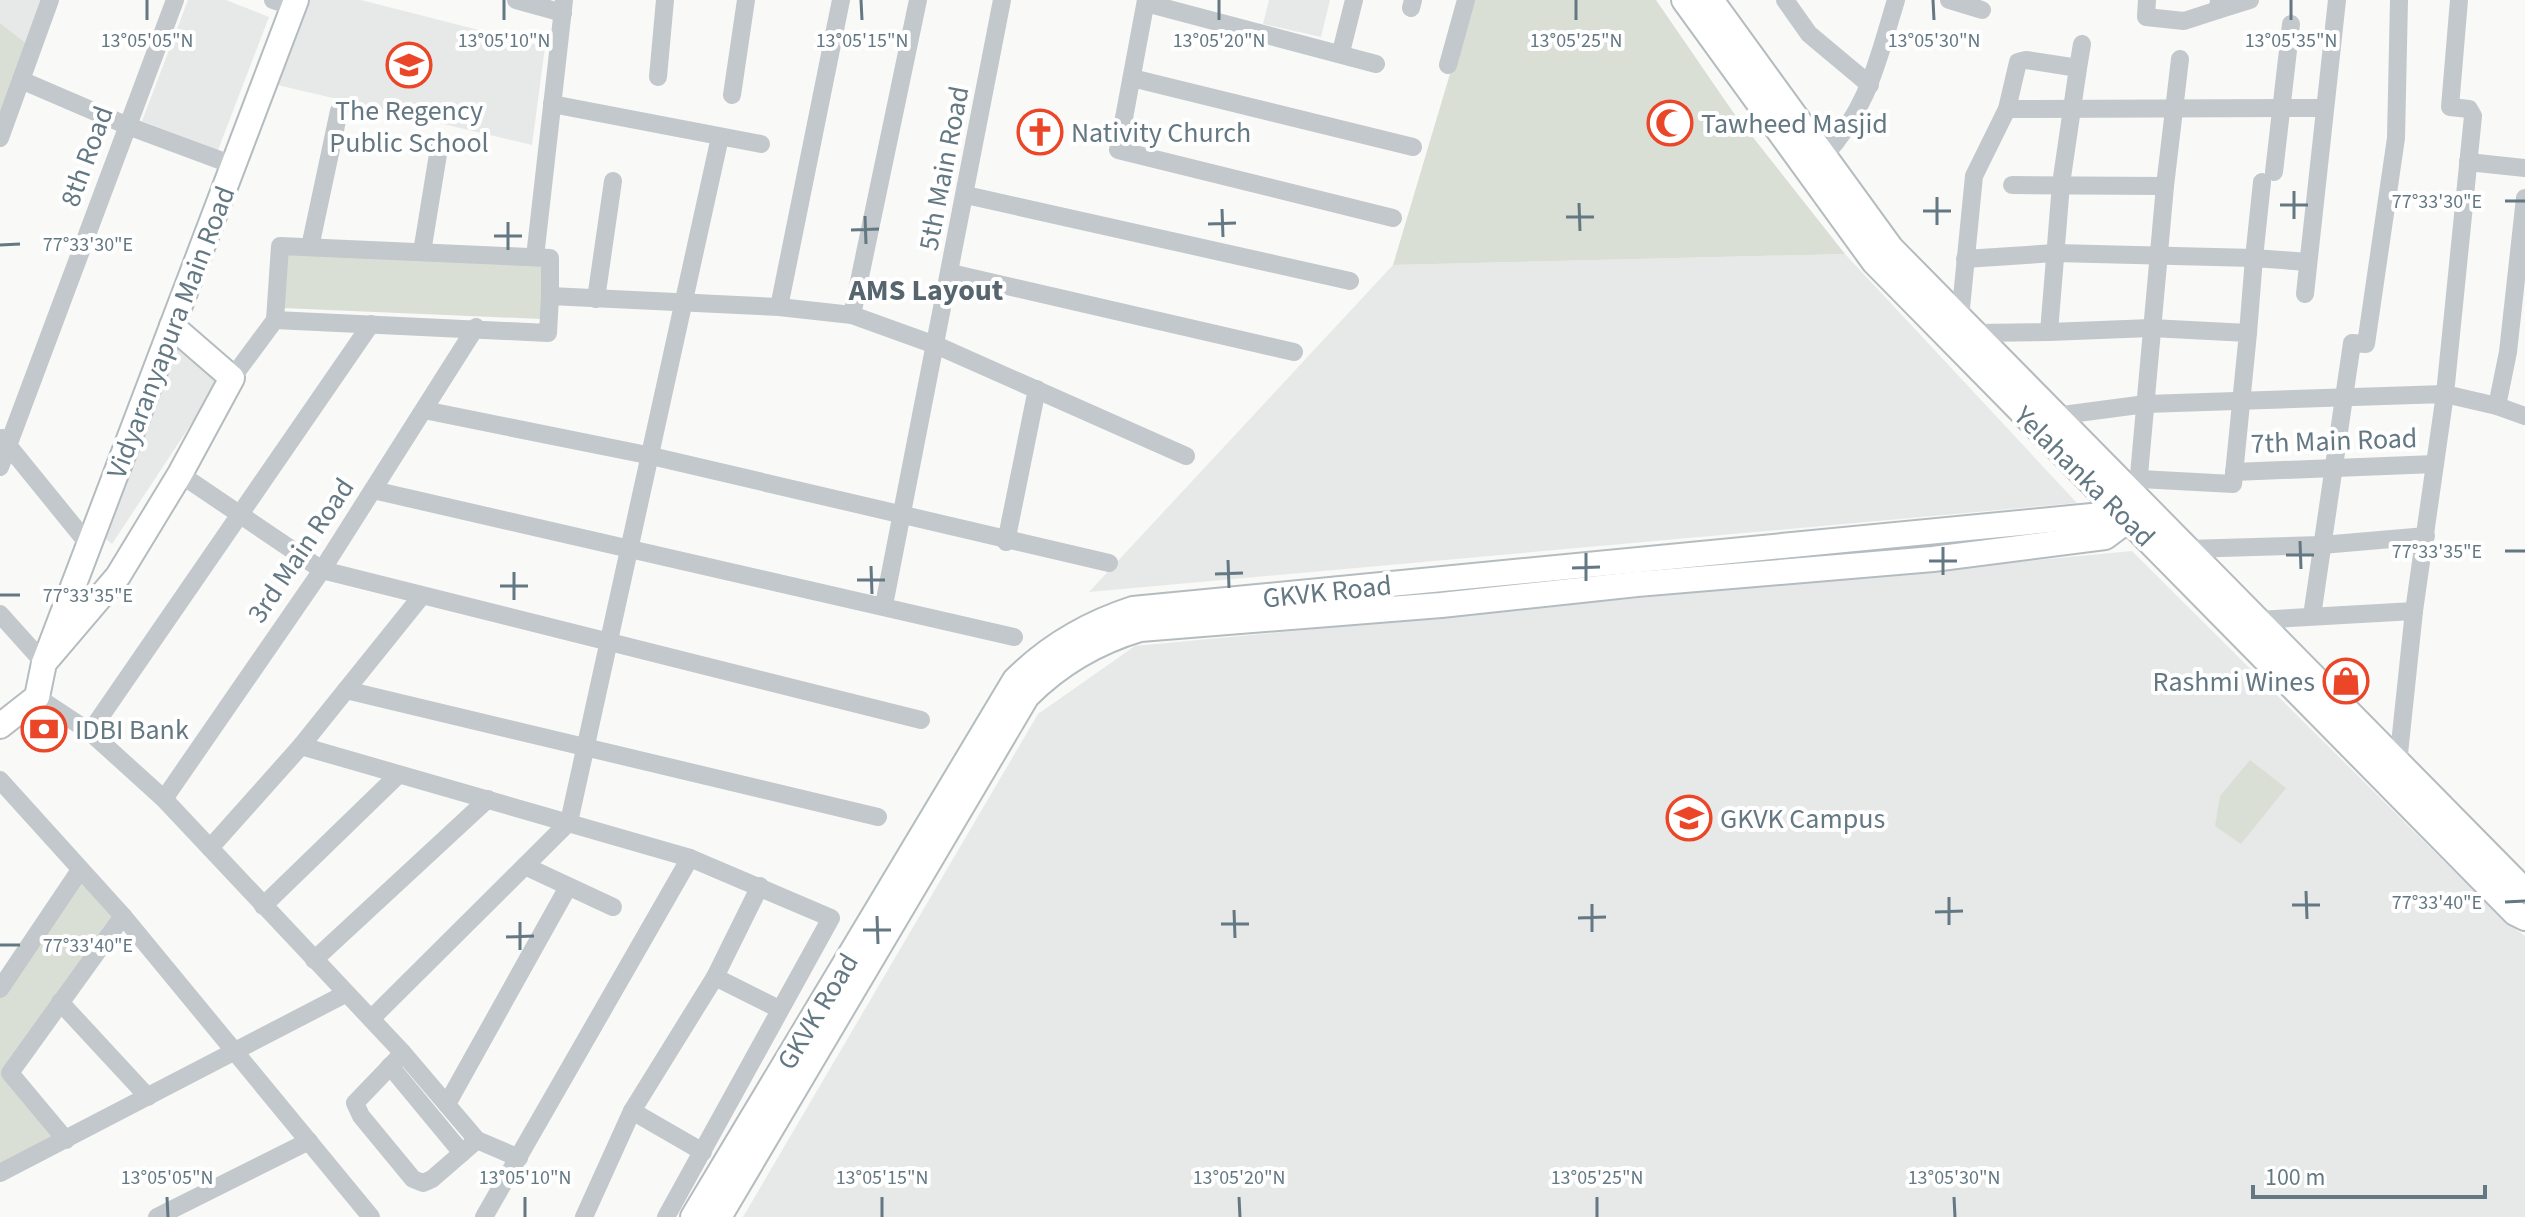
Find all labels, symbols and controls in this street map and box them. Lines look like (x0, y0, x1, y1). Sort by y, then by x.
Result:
text: 13°05'05"N (101, 27, 193, 55)
text: 13°05'10"N (458, 27, 550, 55)
text: 13°05'15"N (816, 27, 908, 55)
text: 13°05'20"N (1173, 27, 1265, 55)
text: 13°05'25"N (1530, 27, 1622, 55)
text: 13°05'30"N (1888, 27, 1980, 55)
text: 13°05'35"N (2245, 27, 2337, 55)
school or university icon: The Regency Public School (385, 41, 433, 89)
street label: 5th Main Road (908, 83, 980, 254)
place label: The Regency Public School (329, 91, 489, 163)
mosque icon: Tawheed Masjid (1646, 99, 1694, 147)
street label: 8th Road (50, 100, 124, 212)
place label: Tawheed Masjid (1701, 104, 1888, 144)
church icon: Nativity Church (1016, 108, 1064, 156)
place label: Nativity Church (1071, 113, 1251, 153)
street label: Vidyaranyapura Main Road (97, 180, 245, 484)
text: 77°33'30"E (2392, 188, 2482, 216)
text: 77°33'30"E (43, 231, 133, 259)
district label: AMS Layout (848, 269, 1004, 312)
street label: Yelahanka Road (2004, 396, 2164, 556)
street label: 7th Main Road (2250, 418, 2418, 464)
street label: 3rd Main Road (238, 470, 364, 631)
text: 77°33'35"E (2392, 538, 2482, 566)
street label: GKVK Road (1261, 565, 1394, 619)
text: 77°33'35"E (43, 582, 133, 610)
shop icon: Rashmi Wines (2322, 657, 2370, 705)
place label: Rashmi Wines (2153, 662, 2315, 702)
bank icon: IDBI Bank (20, 705, 68, 753)
place label: IDBI Bank (75, 710, 189, 750)
school or university icon: GKVK Campus (1665, 794, 1713, 842)
place label: GKVK Campus (1720, 799, 1885, 839)
text: 77°33'40"E (2392, 889, 2482, 917)
text: 77°33'40"E (43, 932, 133, 960)
street label: GKVK Road (767, 946, 868, 1077)
scale bar (2253, 1149, 2485, 1199)
text: 100 m (2265, 1160, 2325, 1195)
text: 13°05'05"N (121, 1164, 213, 1192)
text: 13°05'10"N (479, 1164, 571, 1192)
text: 13°05'15"N (836, 1164, 928, 1192)
text: 13°05'20"N (1193, 1164, 1285, 1192)
text: 13°05'25"N (1551, 1164, 1643, 1192)
text: 13°05'30"N (1908, 1164, 2000, 1192)

